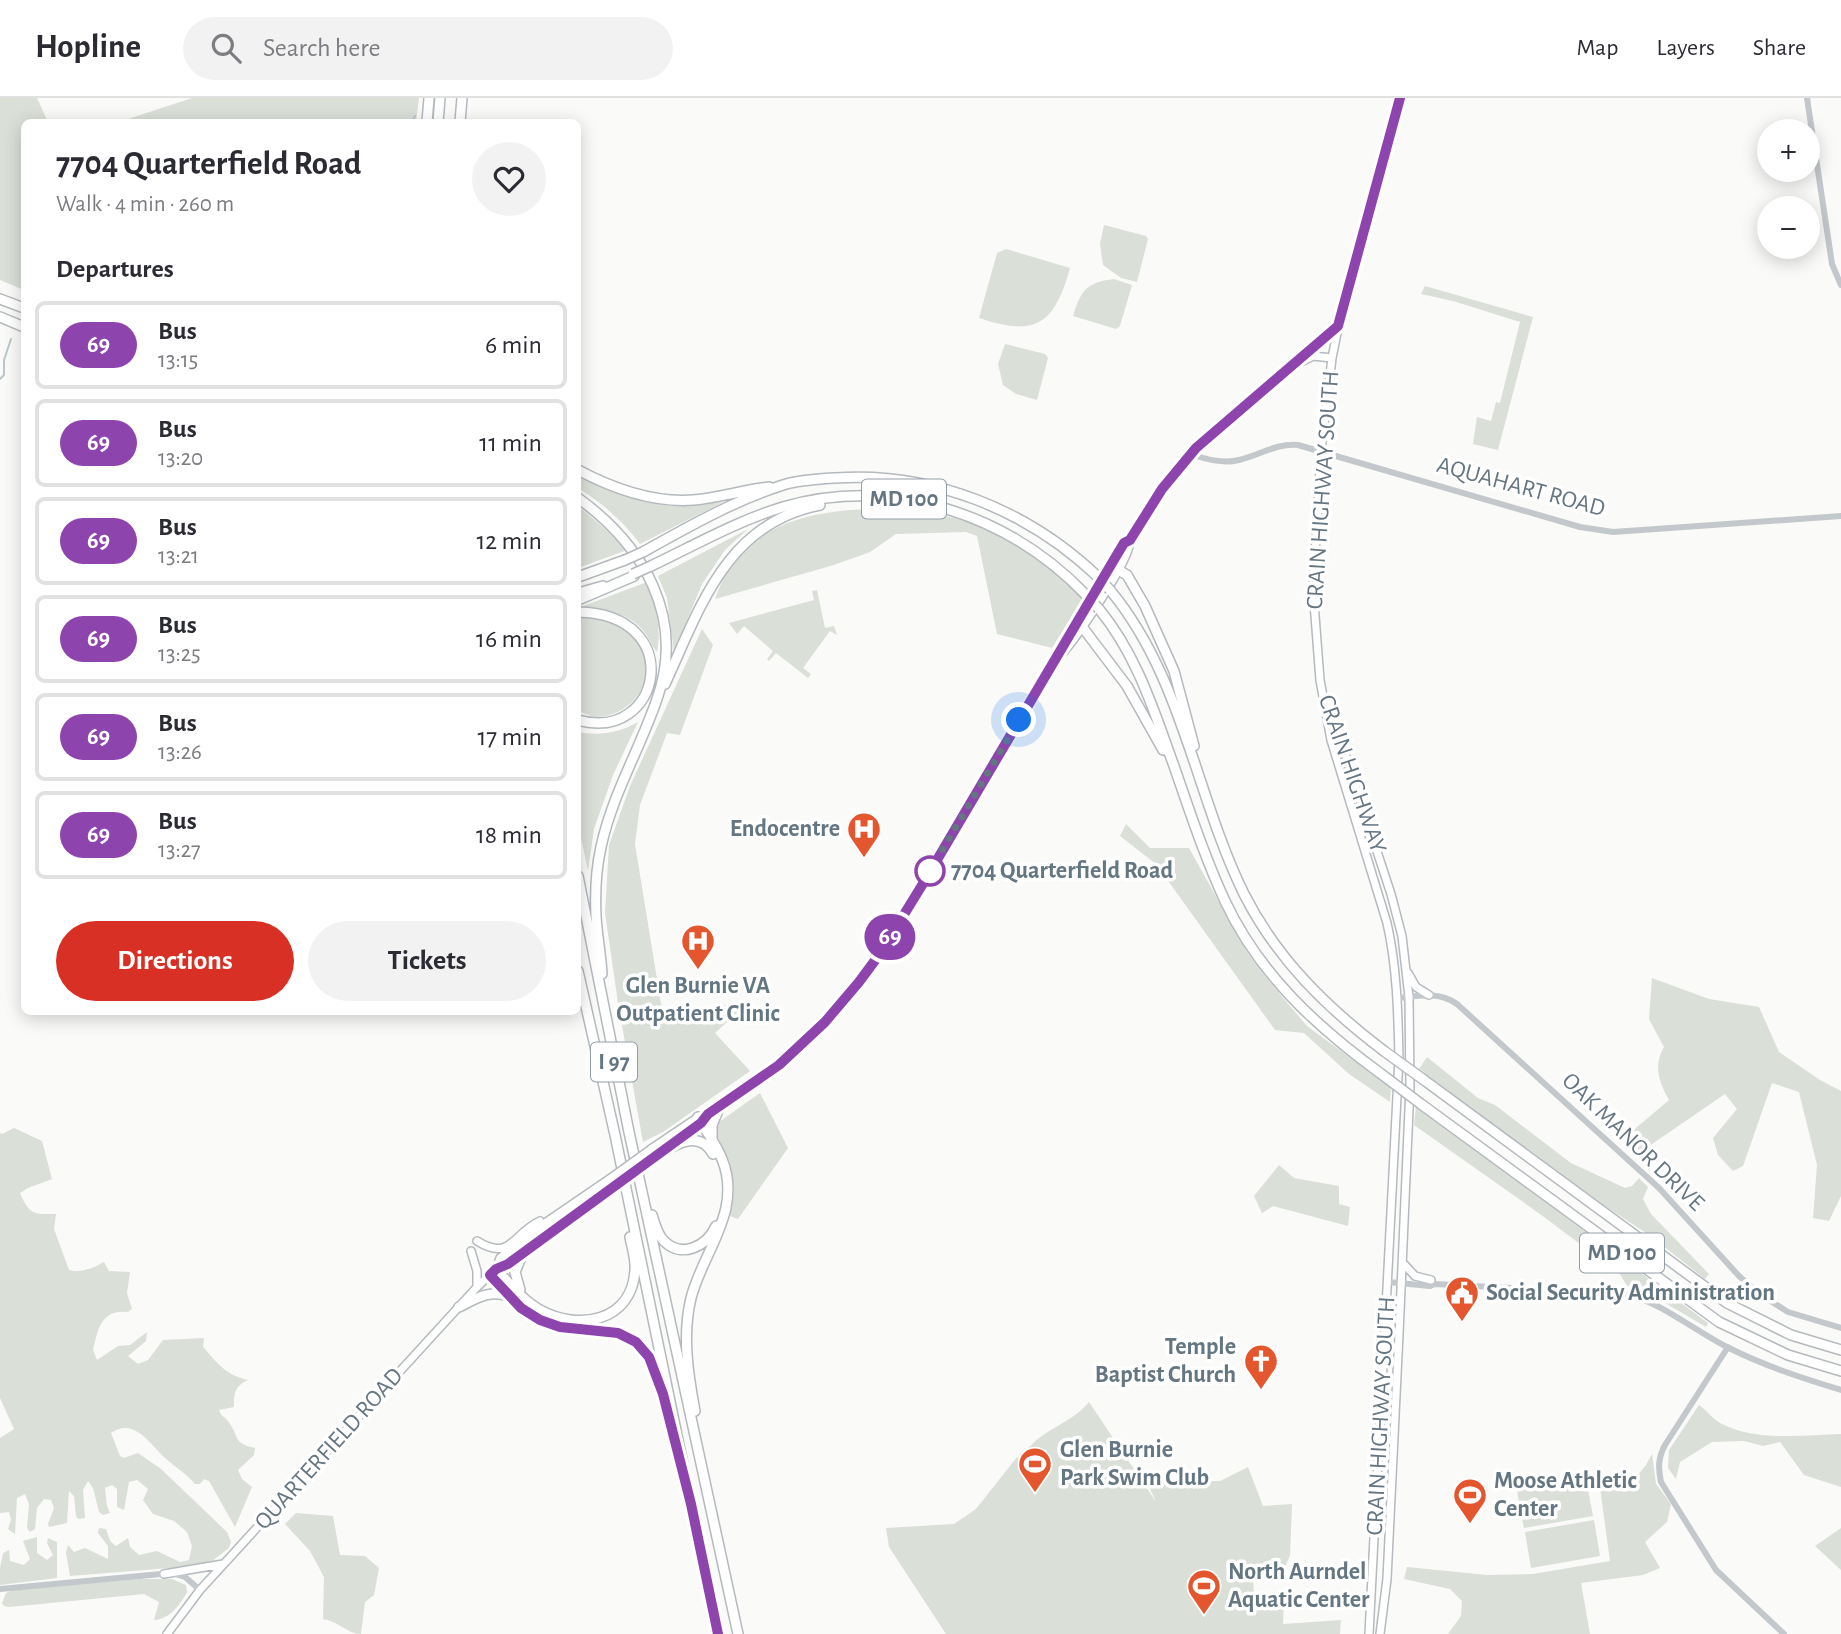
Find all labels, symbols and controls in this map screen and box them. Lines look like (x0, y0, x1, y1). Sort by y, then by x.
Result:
search box (183, 17, 673, 80)
icon: search (207, 29, 245, 67)
text: Hopline (35, 31, 141, 64)
text: Search here (263, 35, 381, 61)
text: Map (1576, 36, 1618, 60)
text: Layers (1656, 36, 1715, 60)
text: Share (1753, 36, 1806, 60)
map controls (1757, 119, 1820, 259)
button: + (1757, 119, 1820, 182)
button: heart (472, 142, 546, 216)
text: 7704 Quarterfield Road (56, 148, 361, 181)
text: Walk · 4 min · 260 m (56, 193, 234, 216)
button: − (1757, 196, 1820, 259)
text: Departures (56, 256, 174, 282)
text: Bus (158, 318, 197, 344)
text: 6 min (485, 332, 542, 358)
text: 69 (87, 333, 110, 357)
text: 13:15 (158, 349, 198, 372)
street label: CRAIN HIGHWAY SOUTH (1303, 370, 1343, 610)
text: Bus (158, 416, 197, 442)
text: 11 min (479, 430, 542, 456)
text: 69 (87, 431, 110, 455)
text: 13:20 (158, 447, 203, 470)
street label: AQUAHART ROAD (1434, 453, 1608, 521)
road number: MD 100 (862, 480, 946, 518)
text: Bus (158, 514, 197, 540)
text: 12 min (476, 528, 542, 554)
text: 69 (87, 529, 110, 553)
text: 13:21 (158, 545, 199, 568)
text: Bus (158, 612, 197, 638)
text: 16 min (476, 626, 542, 652)
text: 69 (87, 627, 110, 651)
text: 13:25 (158, 643, 201, 666)
street label: CRAIN HIGHWAY (1314, 692, 1390, 857)
your location (1001, 702, 1036, 737)
text: Bus (158, 710, 197, 736)
text: 17 min (477, 724, 542, 750)
text: 69 (87, 725, 110, 749)
text: 13:26 (158, 741, 202, 764)
text: Bus (158, 808, 197, 834)
hospital icon: Endocentre (845, 810, 883, 859)
place label: Endocentre (730, 817, 840, 841)
text: 18 min (476, 822, 542, 848)
text: 69 (87, 823, 110, 847)
text: 13:27 (158, 839, 201, 862)
marker: 7704 Quarterfield Road (915, 856, 945, 886)
place label: 7704 Quarterfield Road (951, 859, 1173, 883)
line badge: 69 (858, 914, 922, 960)
button: Directions (56, 921, 294, 1001)
button: Tickets (308, 921, 546, 1001)
hospital icon: Glen Burnie VA Outpatient Clinic (679, 922, 717, 971)
text: 69 (878, 925, 902, 949)
place label: Glen Burnie VA Outpatient Clinic (616, 974, 780, 1026)
road number: I 97 (591, 1043, 637, 1082)
street label: OAK MANOR DRIVE (1557, 1068, 1709, 1216)
road number: MD 100 (1580, 1234, 1664, 1272)
public building icon: Social Security Administration (1443, 1274, 1481, 1323)
place label: Social Security Administration (1486, 1281, 1775, 1305)
street label: CRAIN HIGHWAY SOUTH (1363, 1296, 1399, 1536)
place label: Temple Baptist Church (1095, 1335, 1236, 1387)
church icon: Temple Baptist Church (1242, 1342, 1280, 1391)
street label: QUARTERFIELD ROAD (250, 1364, 408, 1534)
place label: Glen Burnie Park Swim Club (1060, 1438, 1209, 1490)
sports icon: Glen Burnie Park Swim Club (1016, 1445, 1054, 1494)
place label: Moose Athletic Center (1494, 1469, 1637, 1521)
sports icon: Moose Athletic Center (1451, 1476, 1489, 1525)
place label: North Aurndel Aquatic Center (1228, 1560, 1370, 1612)
sports icon: North Aurndel Aquatic Center (1185, 1567, 1223, 1616)

